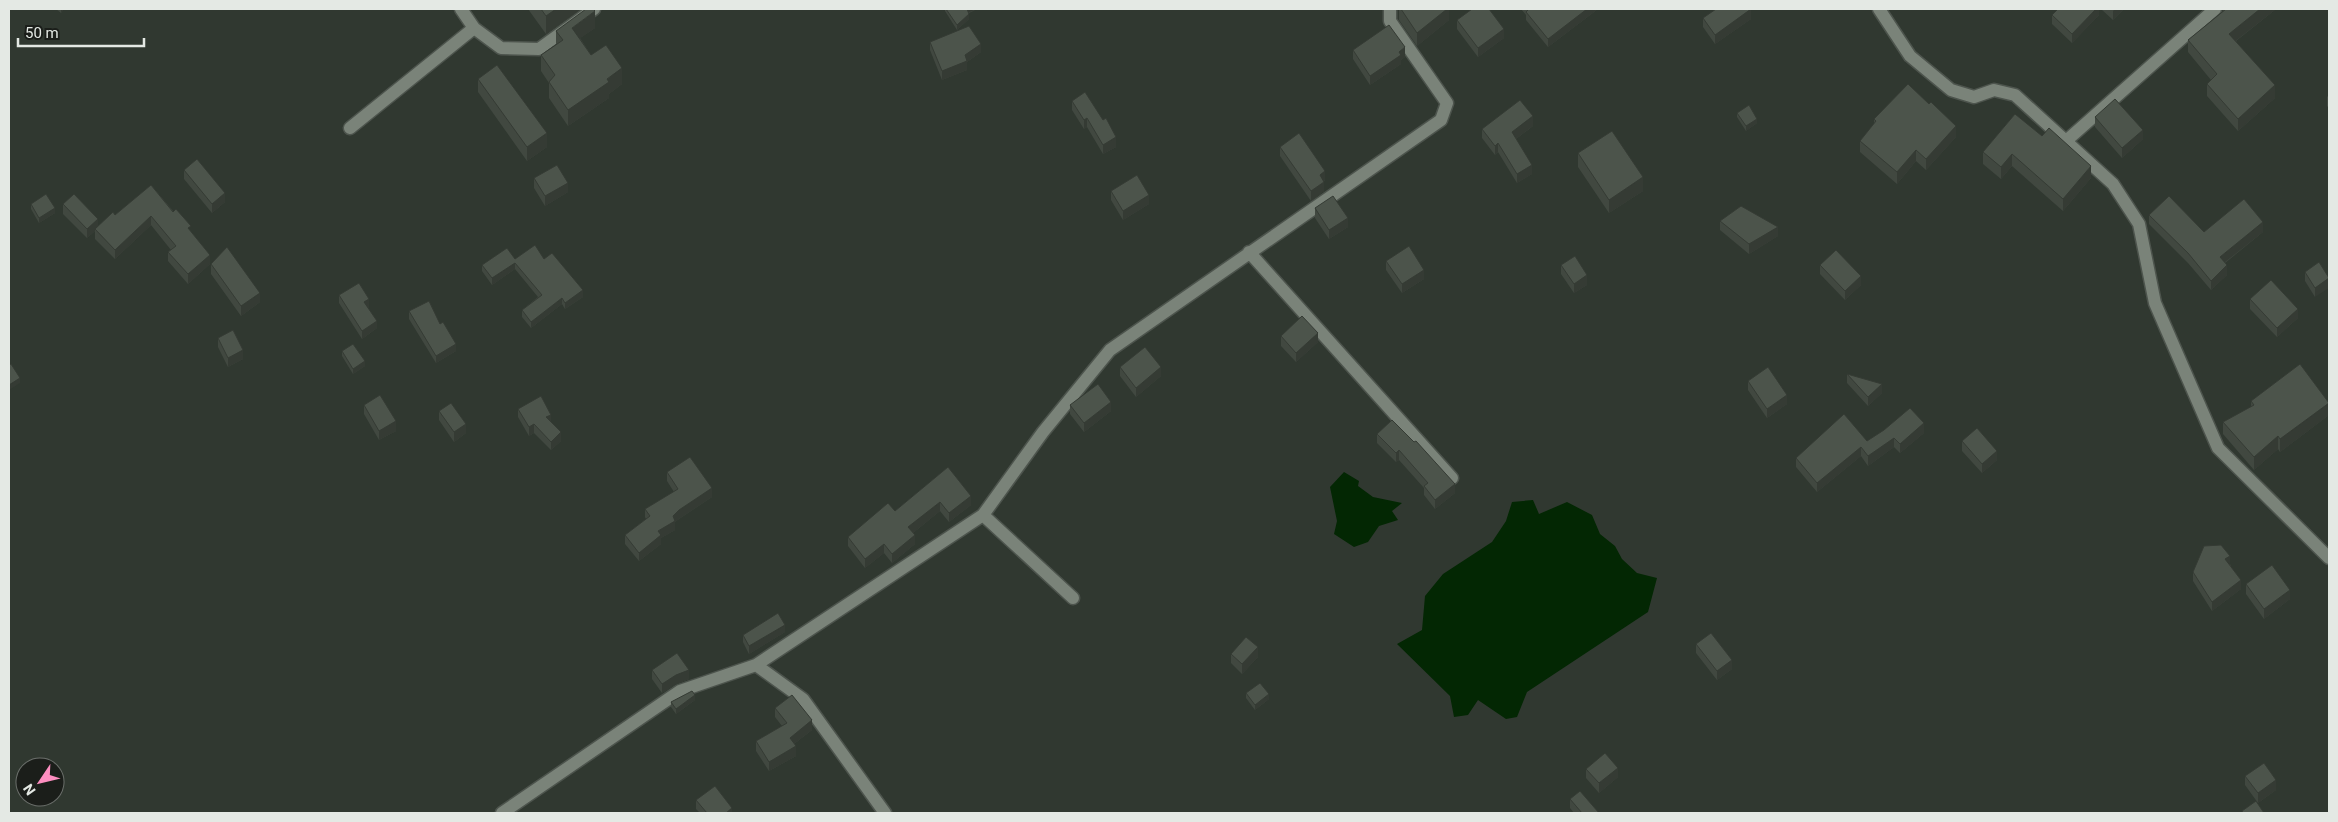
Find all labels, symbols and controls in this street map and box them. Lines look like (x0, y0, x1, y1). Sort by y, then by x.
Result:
scale bar (18, 15, 144, 47)
text: 50 m (25, 24, 59, 42)
north arrow (15, 757, 65, 807)
text: N (20, 781, 39, 798)

